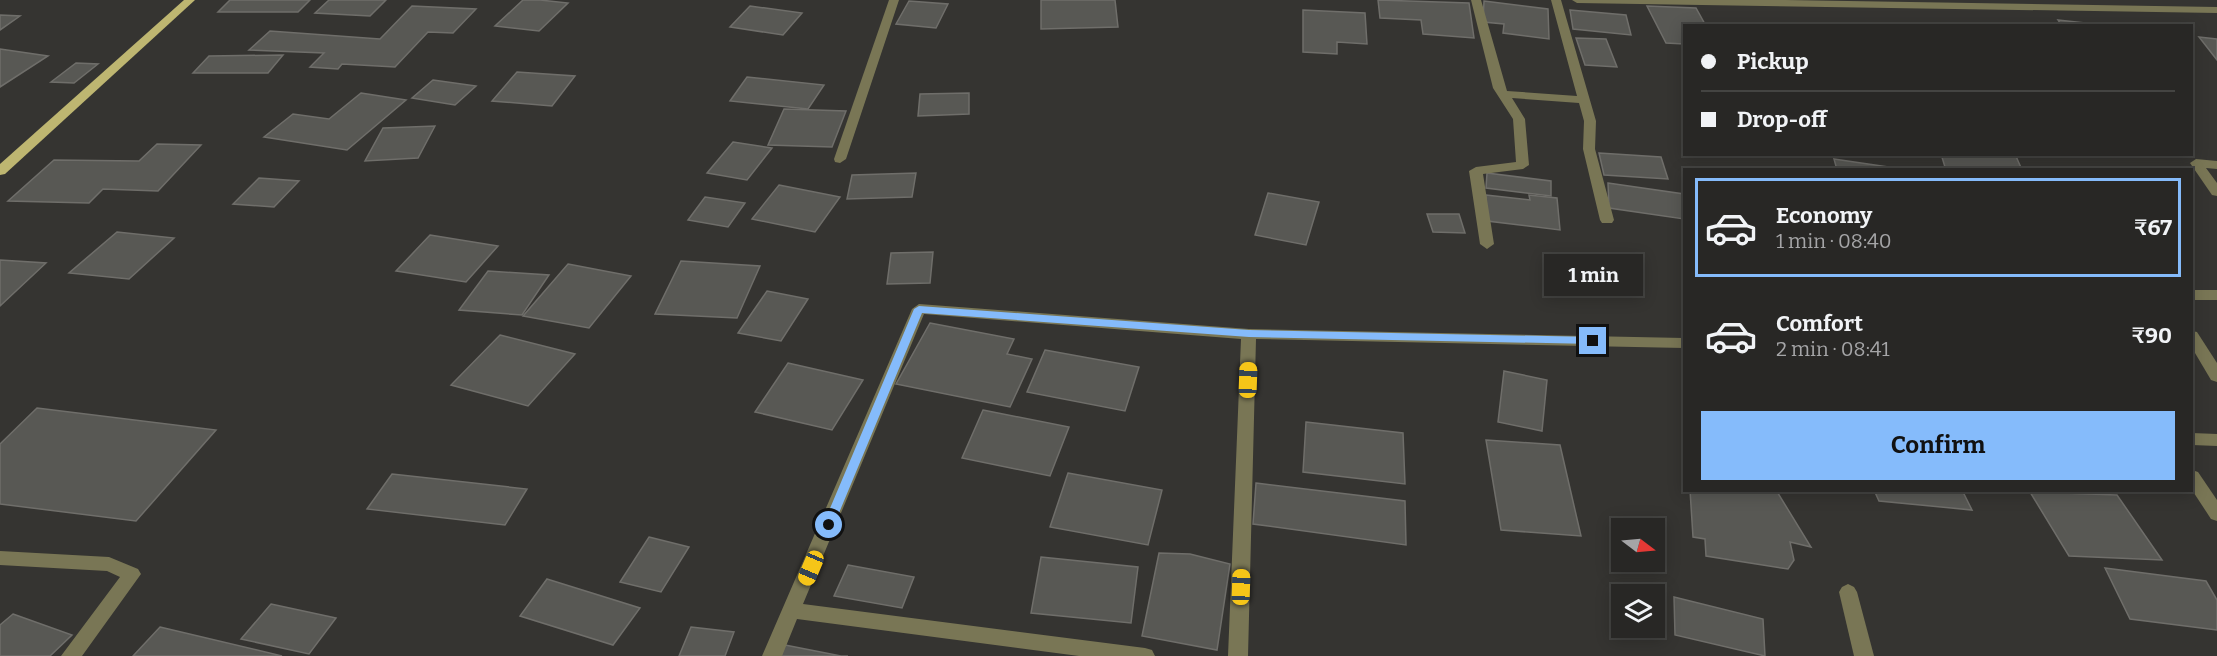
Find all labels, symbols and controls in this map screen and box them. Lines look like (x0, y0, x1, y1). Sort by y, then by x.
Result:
text: Pickup (1737, 48, 1809, 75)
text: Drop-off (1737, 106, 1827, 133)
icon: car (1704, 201, 1758, 255)
text: Economy (1776, 202, 1872, 229)
text: ₹67 (2134, 214, 2172, 241)
text: 1 min · 08:40 (1776, 229, 1892, 253)
callout: 1 min (1544, 254, 1642, 296)
text: 1 min (1568, 263, 1619, 287)
icon: car (1704, 309, 1758, 363)
text: Comfort (1776, 310, 1863, 337)
text: ₹90 (2131, 322, 2172, 349)
route end (1579, 327, 1606, 354)
text: 2 min · 08:41 (1776, 337, 1890, 361)
car (1238, 362, 1258, 398)
button: Confirm (1701, 411, 2175, 480)
route start (815, 511, 842, 538)
north arrow (1611, 518, 1665, 572)
map controls (1611, 518, 1665, 638)
car (796, 548, 826, 588)
car (1231, 569, 1251, 605)
button: layers (1611, 584, 1665, 638)

